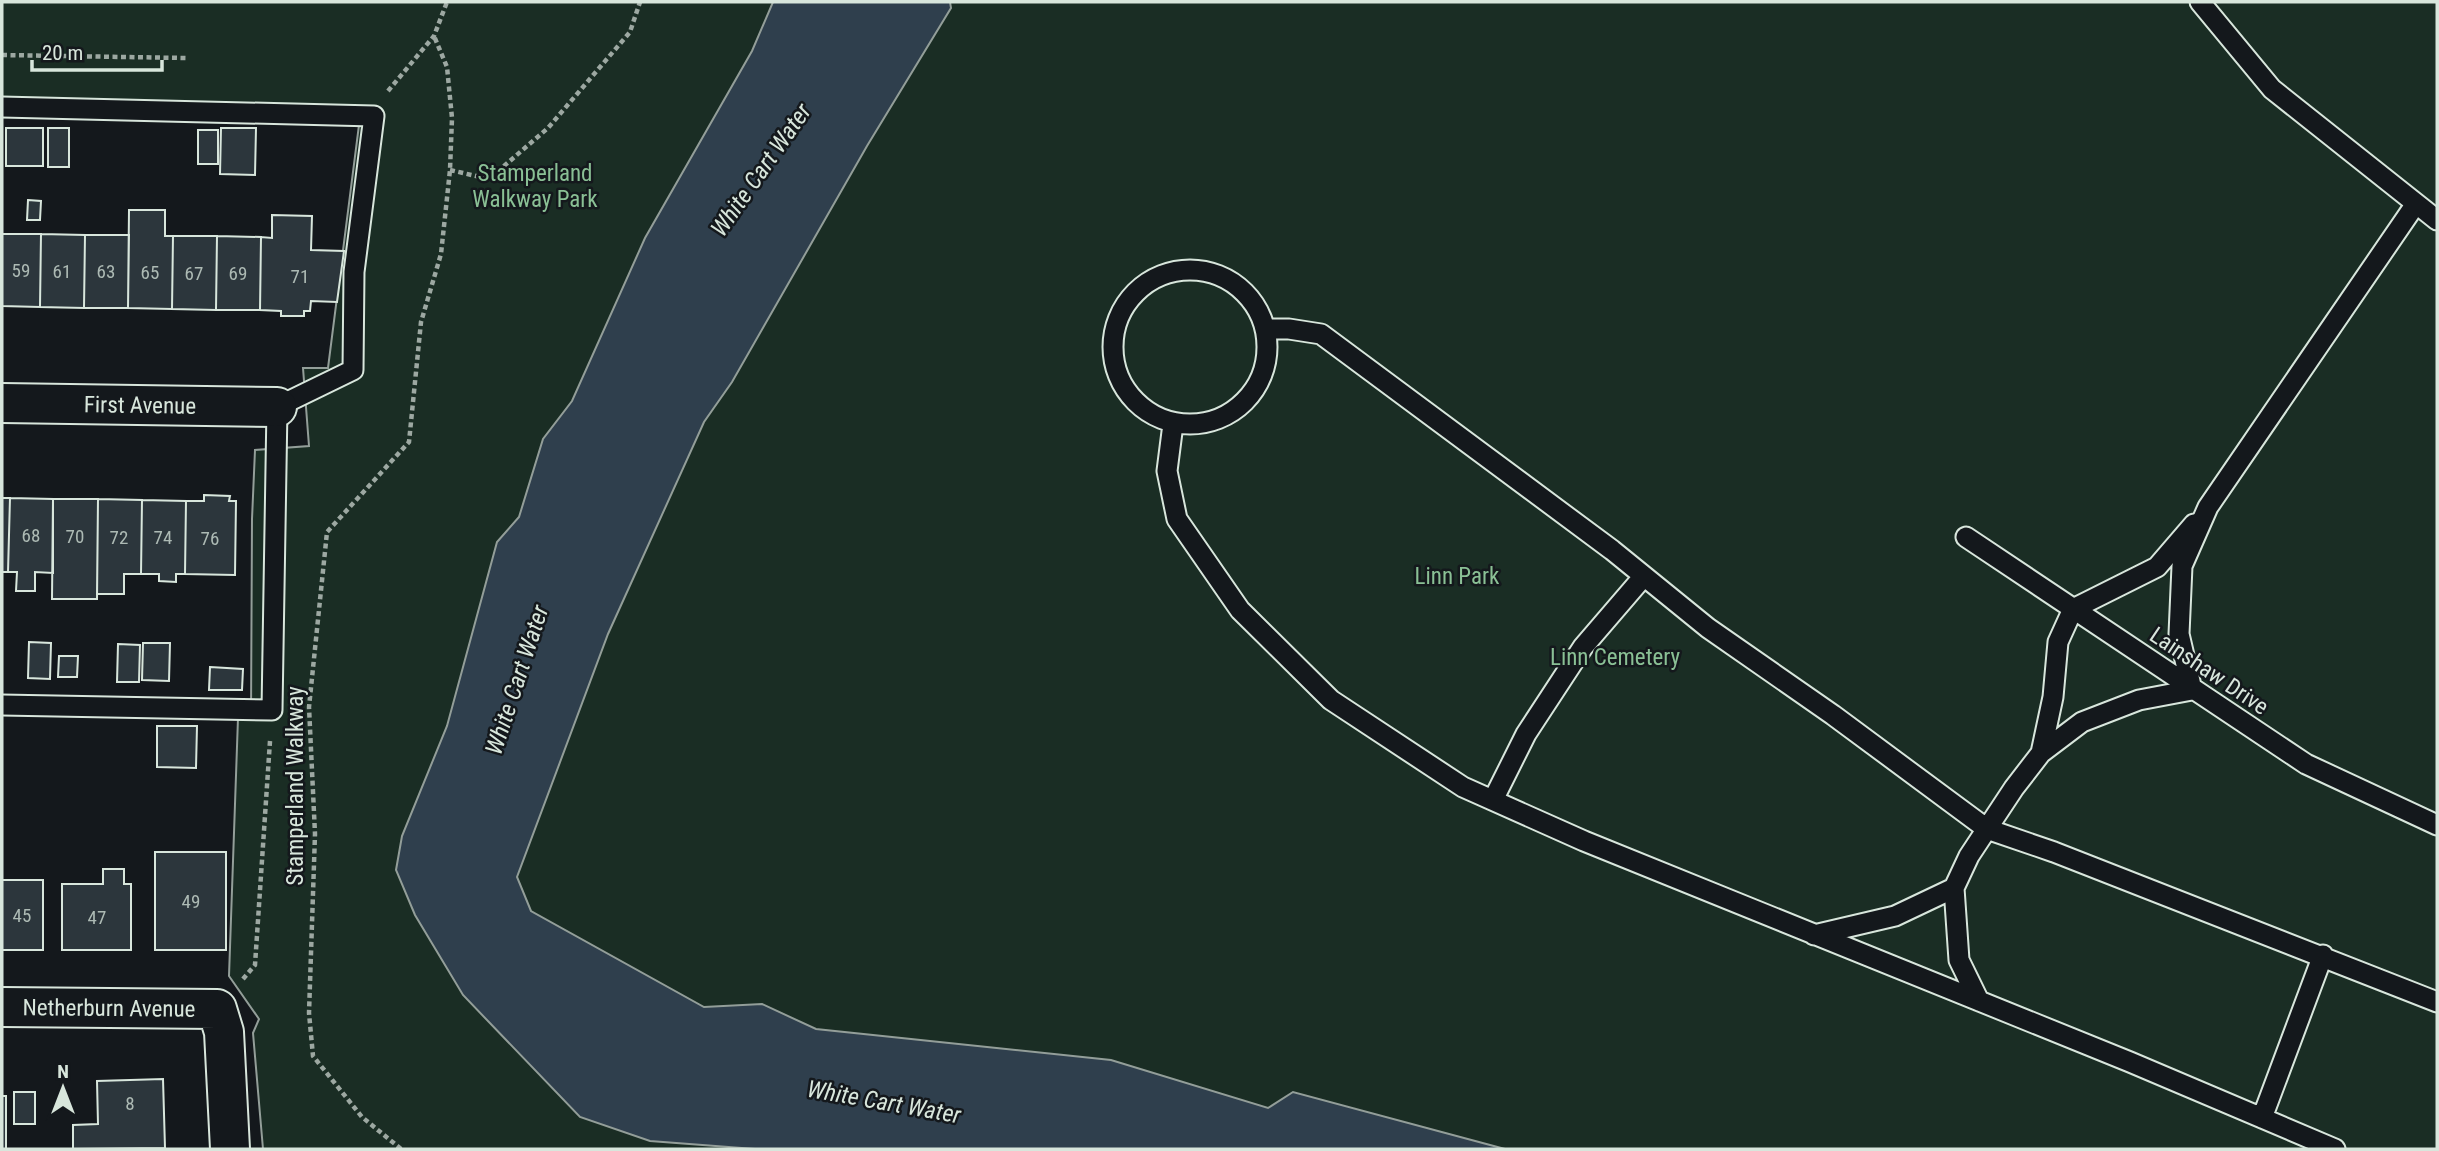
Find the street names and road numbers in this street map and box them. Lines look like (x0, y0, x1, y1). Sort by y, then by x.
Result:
street label: First Avenue (84, 391, 196, 419)
street label: Lainshaw Drive (2145, 621, 2273, 721)
street label: Stamperland Walkway (282, 686, 309, 886)
street label: Netherburn Avenue (22, 994, 196, 1022)

